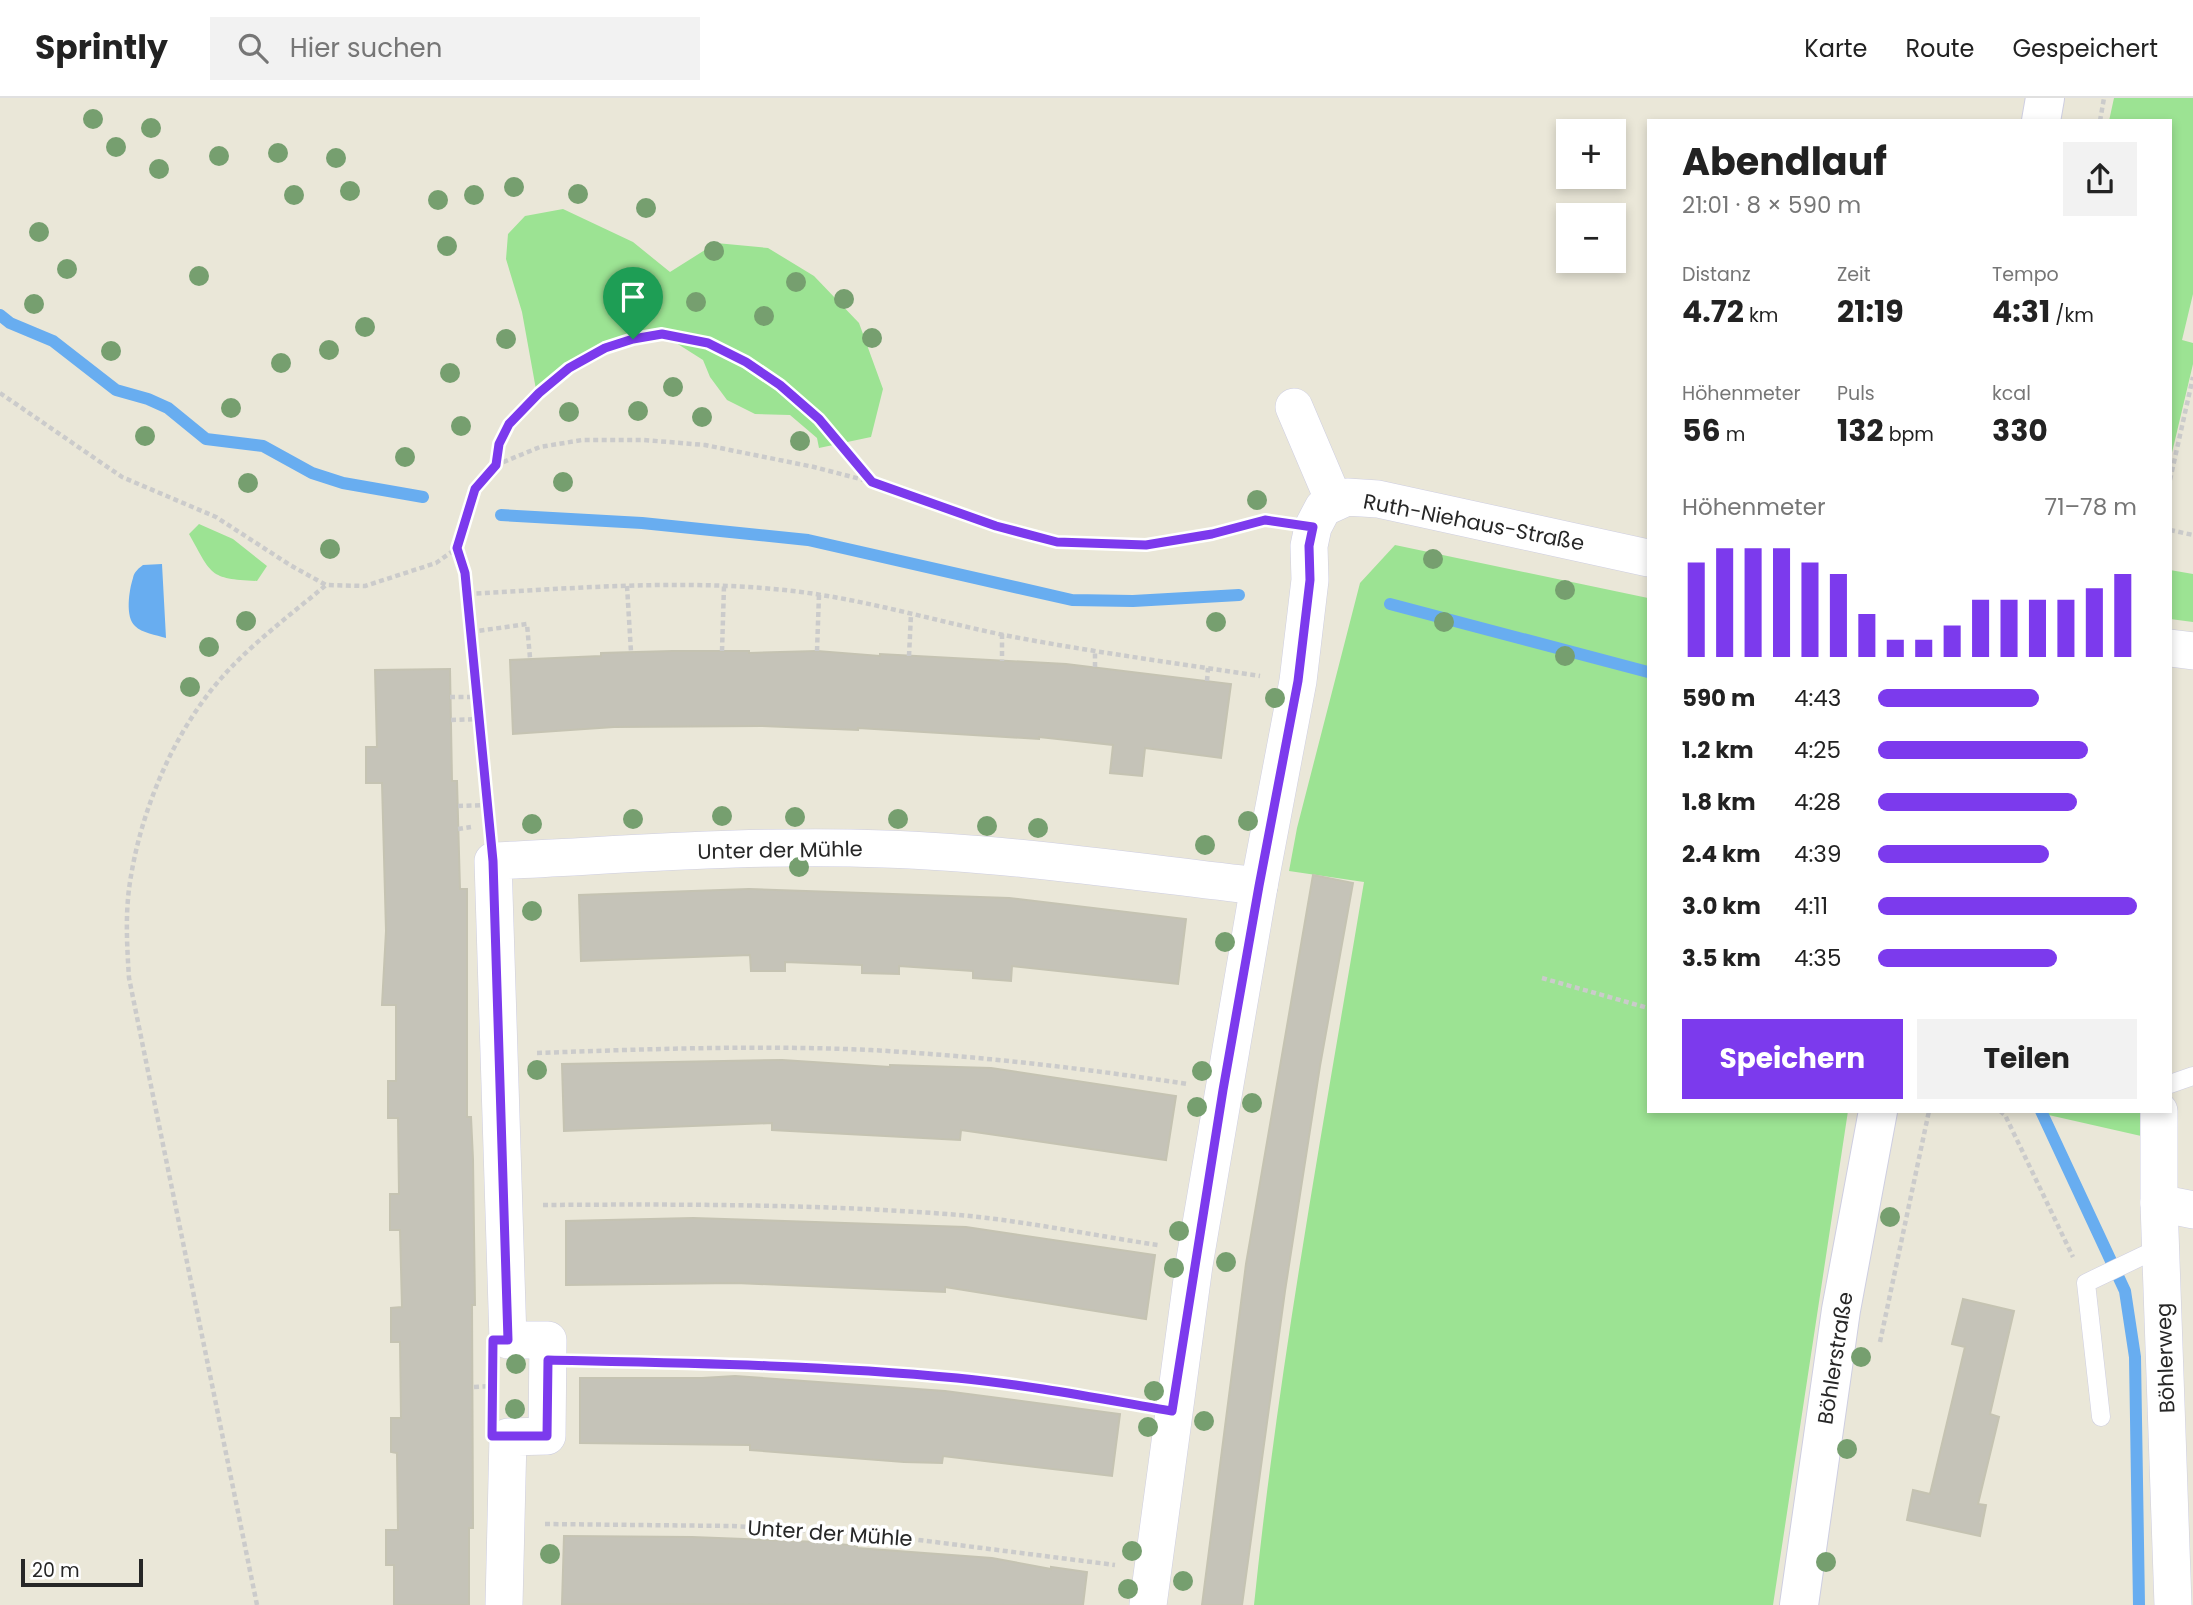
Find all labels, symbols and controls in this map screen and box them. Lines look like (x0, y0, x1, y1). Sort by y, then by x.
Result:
search box (210, 17, 700, 80)
text: Sprintly (35, 24, 168, 71)
icon: search (234, 29, 272, 67)
text: Hier suchen (290, 30, 442, 66)
text: Karte (1804, 32, 1867, 65)
text: Route (1905, 32, 1974, 65)
text: Gespeichert (2012, 32, 2158, 65)
map controls (1556, 119, 1626, 273)
button: + (1556, 119, 1626, 189)
text: Abendlauf (1682, 135, 1887, 188)
button: share (2063, 142, 2137, 216)
text: 21:01 · 8 × 590 m (1682, 189, 1861, 221)
button: − (1556, 203, 1626, 273)
text: Distanz (1682, 261, 1751, 288)
text: Zeit (1837, 261, 1871, 288)
text: Tempo (1992, 261, 2059, 288)
pin (603, 267, 663, 339)
icon: arrive (614, 278, 652, 316)
text: 4.72 (1682, 290, 1744, 333)
text: 21:19 (1837, 290, 1904, 333)
text: 4:31 (1992, 290, 2050, 333)
text: km (1744, 302, 1778, 329)
text: /km (2050, 302, 2094, 329)
text: Höhenmeter (1682, 380, 1801, 407)
text: Puls (1837, 380, 1875, 407)
text: kcal (1992, 380, 2031, 407)
text: 56 (1682, 409, 1721, 452)
text: 132 (1837, 409, 1884, 452)
text: 330 (1992, 409, 2048, 452)
text: m (1721, 421, 1745, 448)
text: bpm (1884, 421, 1934, 448)
street label: Ruth-Niehaus-Straße (1361, 486, 1587, 558)
text: Höhenmeter (1682, 491, 1826, 523)
text: 71–78 m (2045, 491, 2137, 523)
text: 590 m (1682, 682, 1755, 714)
text: 4:43 (1794, 682, 1841, 714)
text: 1.2 km (1682, 734, 1754, 766)
text: 4:25 (1794, 734, 1841, 766)
text: 1.8 km (1682, 786, 1756, 818)
text: 4:28 (1794, 786, 1841, 818)
street label: Unter der Mühle (697, 834, 863, 866)
text: 2.4 km (1682, 838, 1761, 870)
text: 4:39 (1794, 838, 1841, 870)
text: 3.0 km (1682, 890, 1761, 922)
text: 4:11 (1794, 890, 1828, 922)
text: 3.5 km (1682, 942, 1761, 974)
text: 4:35 (1794, 942, 1841, 974)
button: Speichern (1682, 1019, 1903, 1099)
button: Teilen (1917, 1019, 2137, 1099)
street label: Böhlerstraße (1810, 1290, 1860, 1426)
street label: Böhlerweg (2149, 1302, 2181, 1414)
street label: Unter der Mühle (746, 1513, 914, 1553)
scale bar (21, 1556, 144, 1588)
text: 20 m (32, 1557, 80, 1584)

